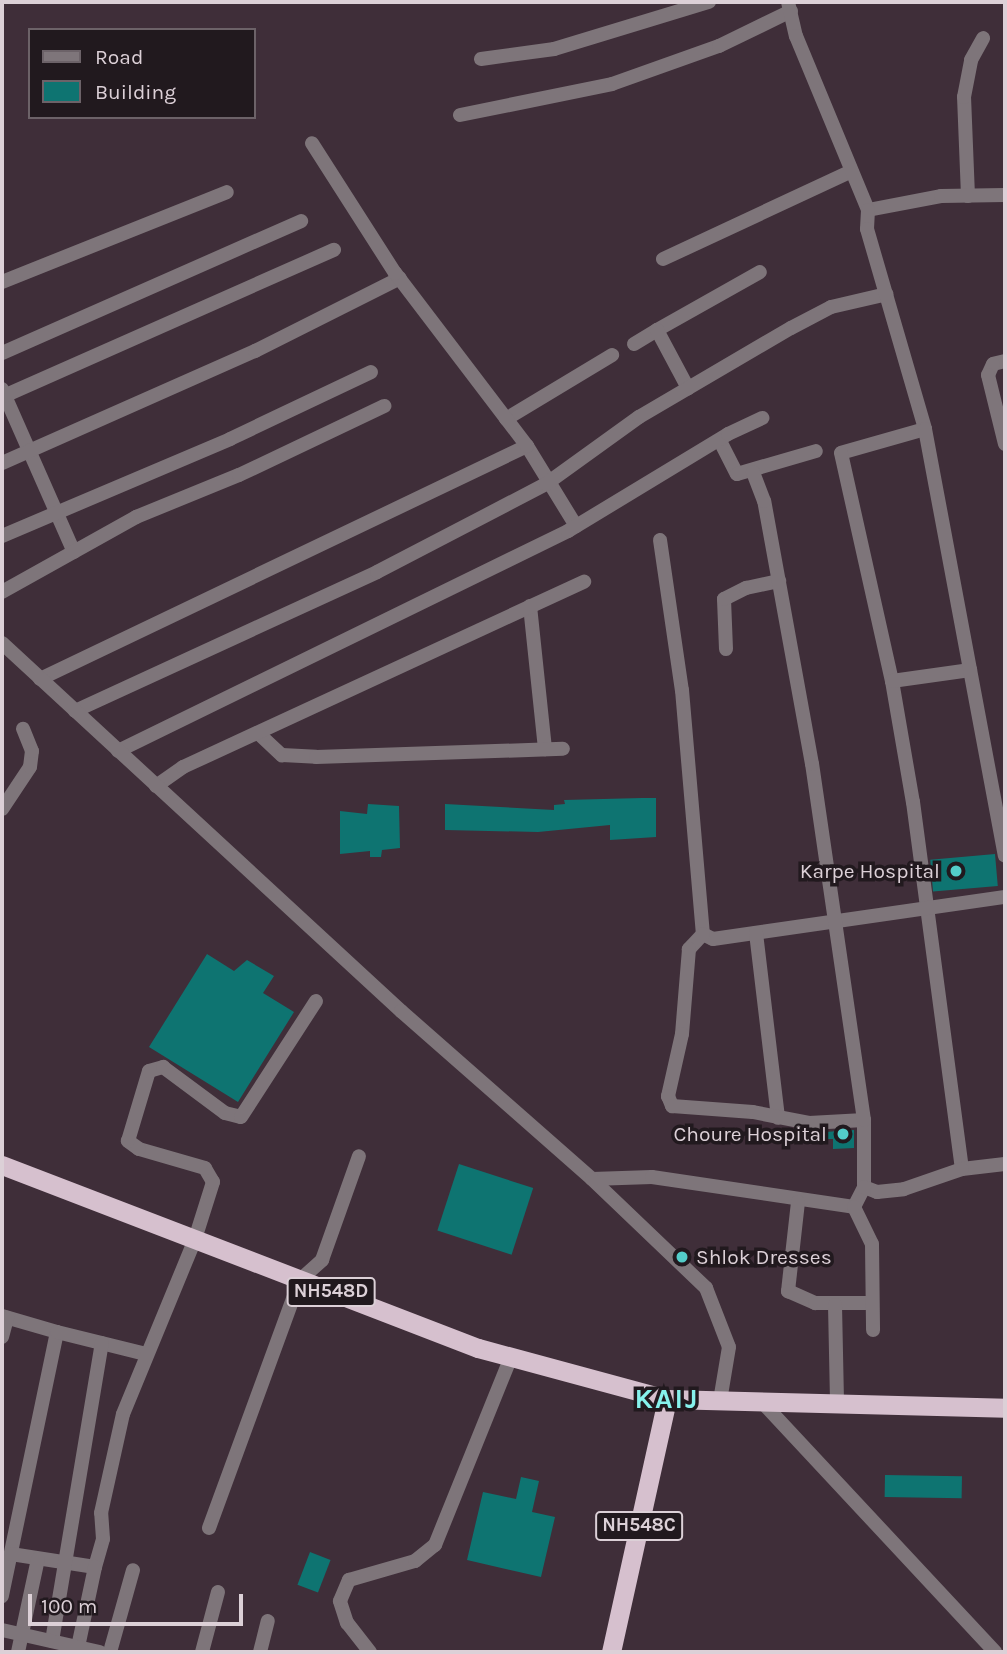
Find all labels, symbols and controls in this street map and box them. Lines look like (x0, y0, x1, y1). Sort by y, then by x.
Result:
legend (28, 28, 256, 119)
text: Road (95, 45, 143, 69)
text: Building (95, 80, 176, 104)
place label: Karpe Hospital (800, 858, 940, 884)
marker: Karpe Hospital (946, 861, 966, 881)
place label: Choure Hospital (673, 1121, 827, 1147)
marker: Choure Hospital (833, 1124, 853, 1144)
place label: Shlok Dresses (696, 1244, 832, 1270)
marker: Shlok Dresses (674, 1249, 690, 1265)
road number: NH548D (286, 1276, 376, 1308)
district label: KAIJ (635, 1382, 699, 1416)
road number: NH548C (594, 1510, 684, 1542)
scale bar (32, 1580, 247, 1624)
text: 100 m (41, 1594, 98, 1618)

